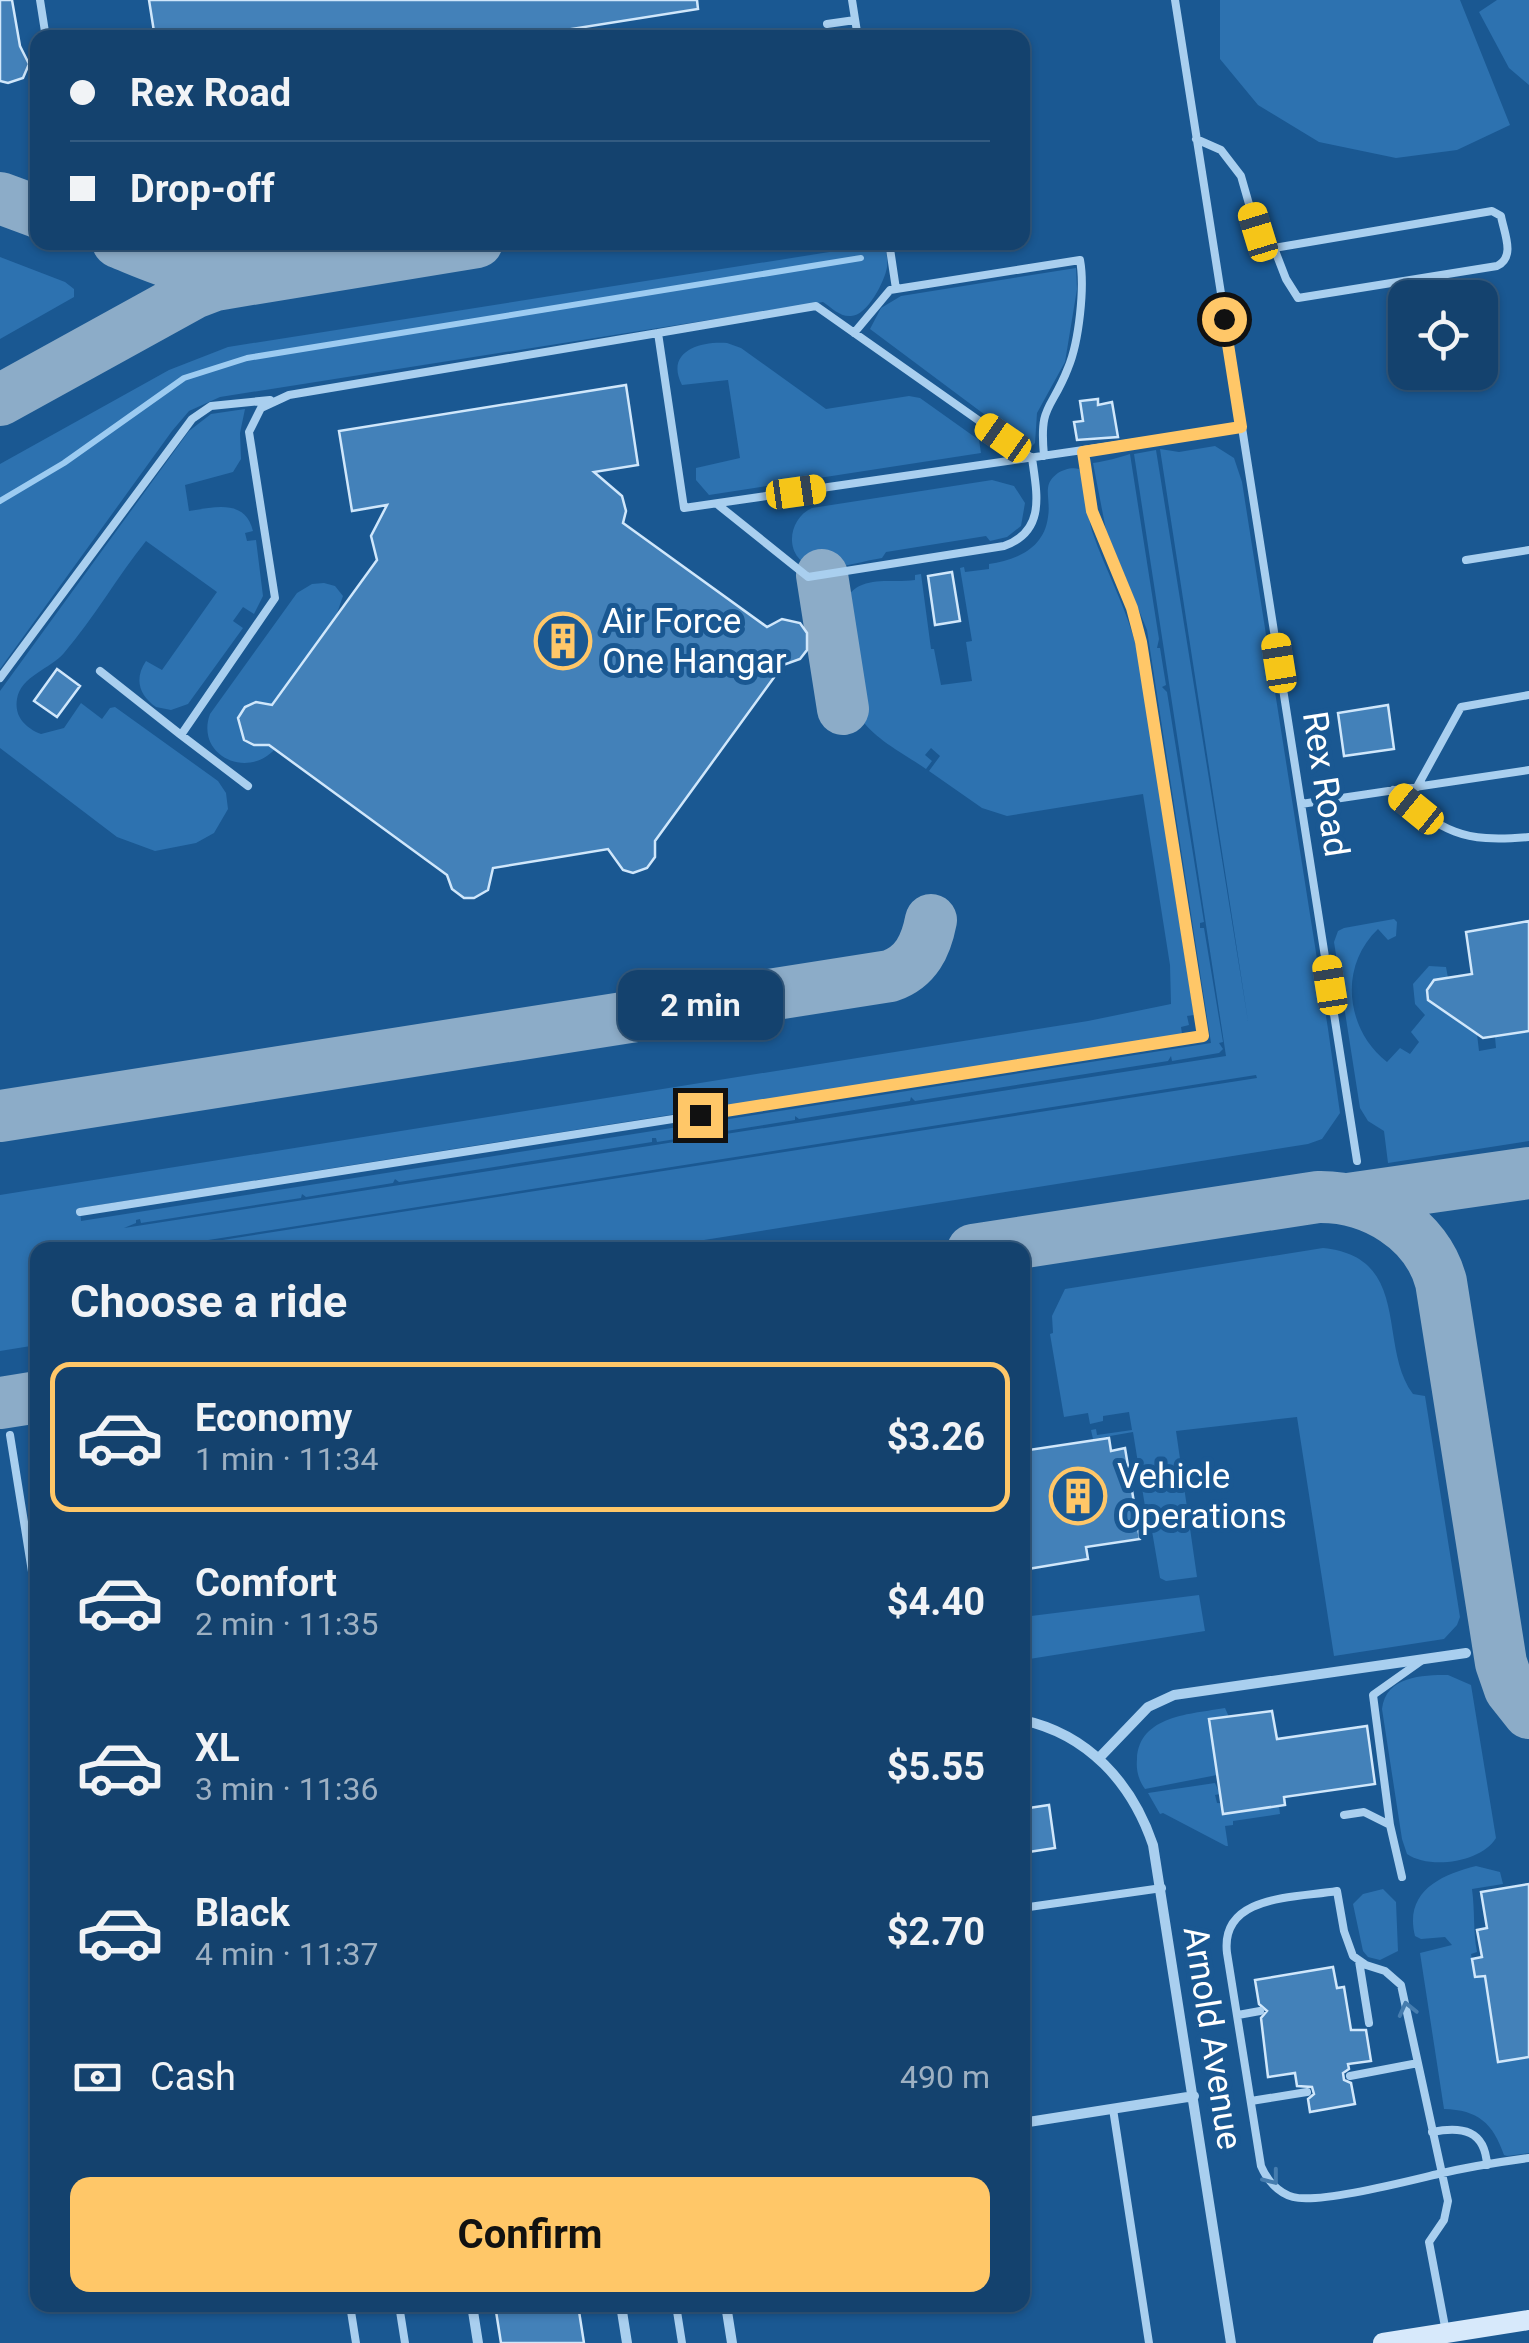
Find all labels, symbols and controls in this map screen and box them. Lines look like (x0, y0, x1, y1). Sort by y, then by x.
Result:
text: Rex Road (130, 71, 291, 115)
text: Drop-off (130, 167, 275, 211)
car (1235, 199, 1281, 265)
map controls (1388, 280, 1498, 390)
button: locate (1388, 280, 1498, 390)
route start (1202, 297, 1247, 342)
car (970, 409, 1036, 467)
car (764, 473, 828, 511)
place label: Air Force One Hangar (602, 601, 787, 682)
building icon: Air Force One Hangar (533, 611, 593, 671)
car (1259, 631, 1299, 695)
street label: Rex Road (1294, 709, 1357, 860)
car (1383, 778, 1449, 840)
car (1310, 953, 1350, 1017)
callout: 2 min (618, 970, 782, 1040)
text: 2 min (660, 986, 741, 1024)
route end (678, 1093, 723, 1138)
text: Choose a ride (70, 1275, 347, 1328)
icon: car (75, 1392, 165, 1482)
text: Economy (195, 1396, 352, 1440)
text: $3.26 (887, 1415, 985, 1459)
text: 1 min · 11:34 (195, 1440, 378, 1478)
place label: Vehicle Operations (1117, 1456, 1287, 1537)
building icon: Vehicle Operations (1048, 1466, 1108, 1526)
icon: car (75, 1557, 165, 1647)
text: Comfort (195, 1561, 337, 1605)
text: $4.40 (887, 1580, 985, 1624)
text: 2 min · 11:35 (195, 1605, 378, 1643)
icon: car (75, 1722, 165, 1812)
text: XL (195, 1726, 240, 1770)
text: $5.55 (887, 1745, 985, 1789)
text: 3 min · 11:36 (195, 1770, 378, 1808)
icon: car (75, 1887, 165, 1977)
text: Black (195, 1891, 290, 1935)
text: $2.70 (887, 1910, 985, 1954)
street label: Arnold Avenue (1175, 1924, 1250, 2153)
text: 4 min · 11:37 (195, 1935, 378, 1973)
one-way arrow (1397, 2001, 1418, 2018)
icon: cash (70, 2050, 125, 2105)
text: Cash (150, 2055, 236, 2099)
text: 490 m (900, 2058, 990, 2096)
one-way arrow (1260, 2167, 1277, 2185)
button: Confirm (70, 2177, 990, 2292)

